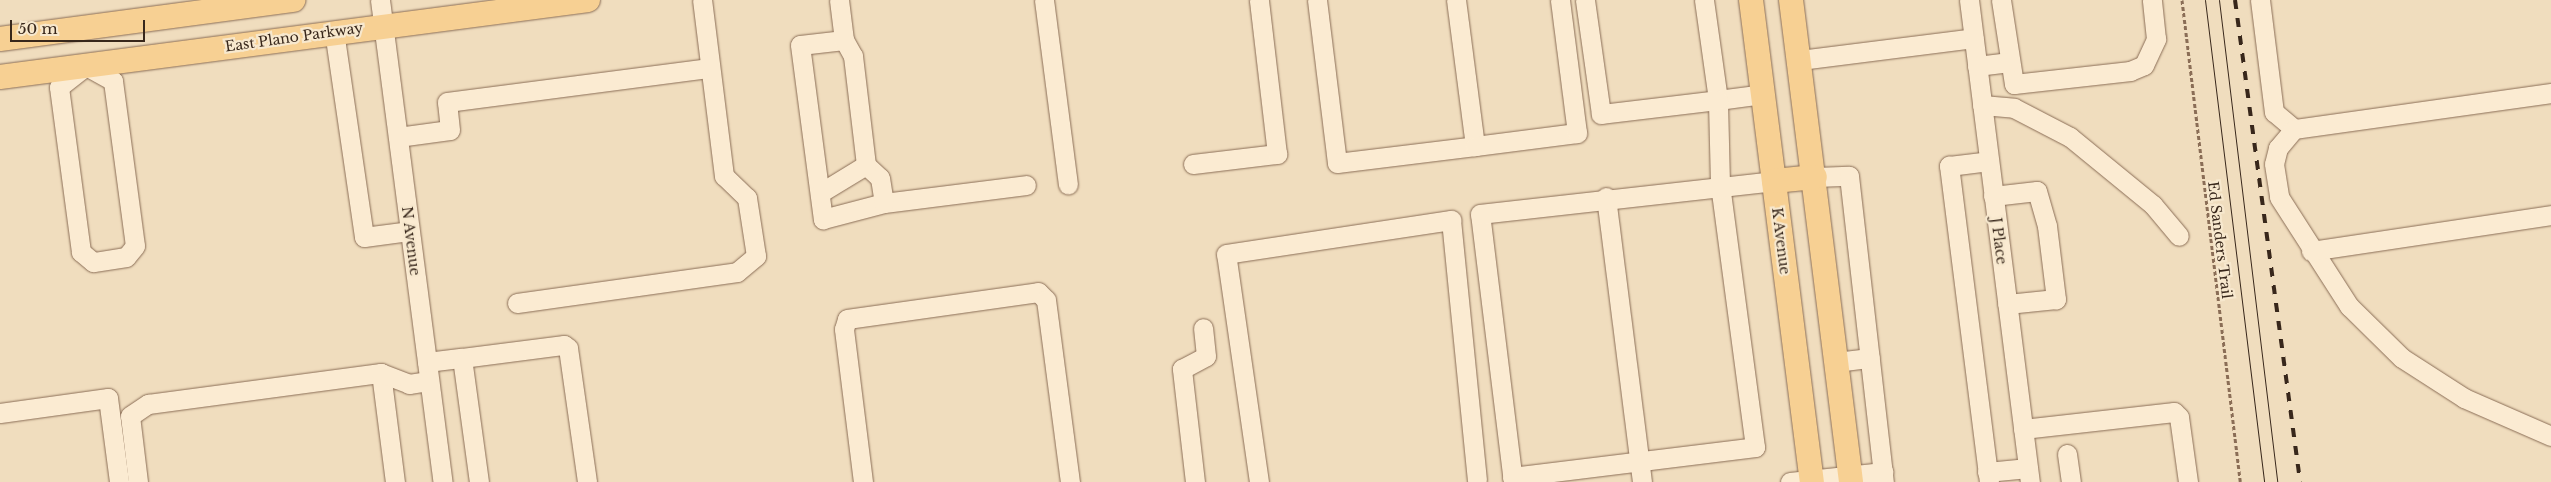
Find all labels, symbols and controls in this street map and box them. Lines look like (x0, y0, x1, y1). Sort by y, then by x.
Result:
scale bar (12, 10, 148, 42)
text: 50 m (18, 19, 58, 38)
street label: East Plano Parkway (224, 19, 364, 55)
street label: Ed Sanders Trail (2204, 180, 2236, 300)
street label: N Avenue (398, 205, 424, 277)
street label: K Avenue (1769, 206, 1793, 276)
street label: J Place (1988, 217, 2010, 265)

